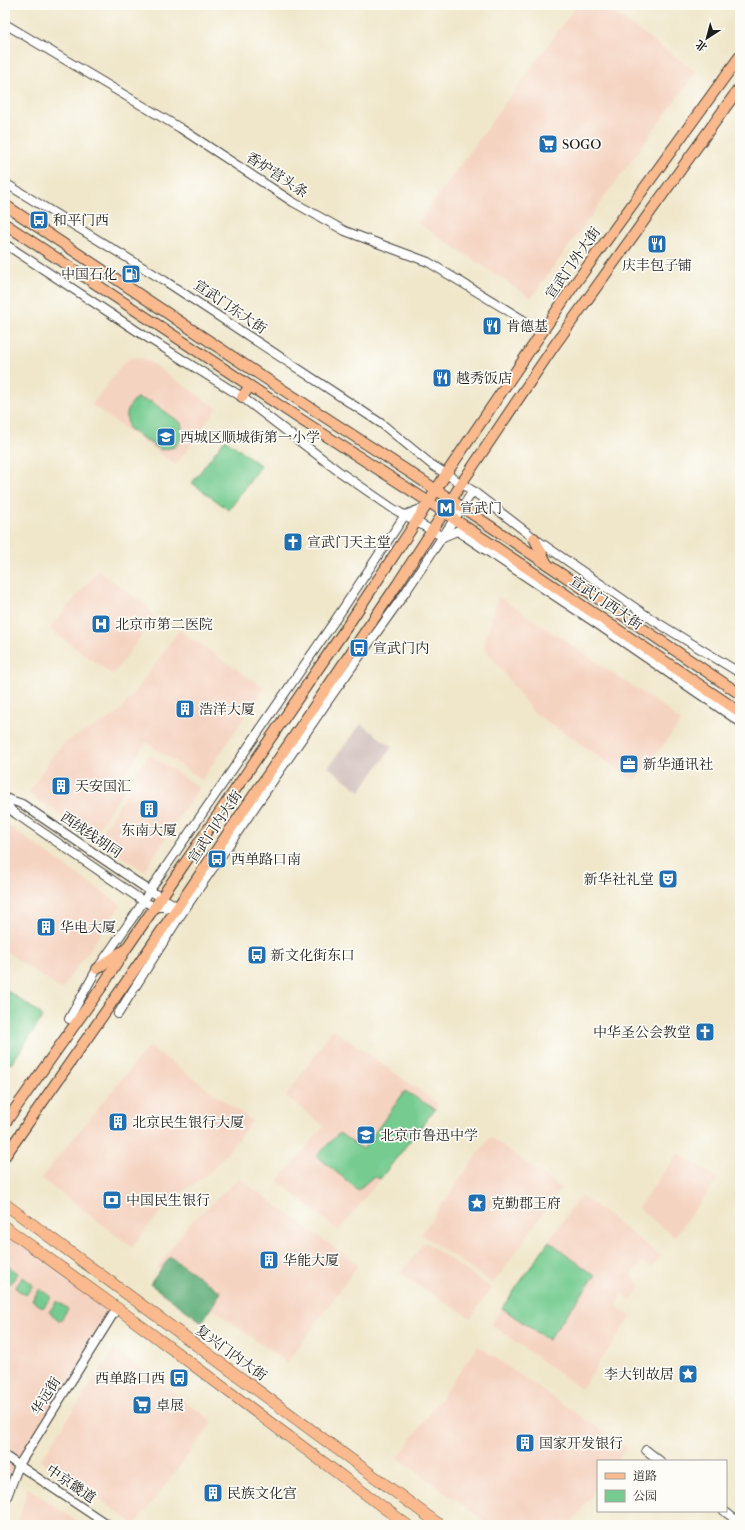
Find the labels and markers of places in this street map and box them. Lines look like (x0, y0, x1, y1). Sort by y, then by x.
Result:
supermarket icon: SOGO (537, 133, 559, 155)
place label: SOGO (562, 136, 601, 153)
bus stop icon: 和平门西 (28, 209, 50, 231)
place label: 和平门西 (53, 212, 109, 229)
restaurant icon: 庆丰包子铺 (646, 233, 668, 255)
place label: 庆丰包子铺 (622, 257, 692, 274)
fuel station icon: 中国石化 (120, 263, 142, 285)
place label: 中国石化 (61, 266, 117, 283)
restaurant icon: 肯德基 (481, 315, 503, 337)
place label: 肯德基 (506, 318, 548, 335)
restaurant icon: 越秀饭店 (431, 367, 453, 389)
place label: 越秀饭店 (456, 370, 512, 387)
school or university icon: 西城区顺城街第一小学 (155, 426, 177, 448)
place label: 西城区顺城街第一小学 (180, 429, 320, 446)
metro station icon: 宣武门 (435, 497, 457, 519)
place label: 宣武门 (460, 500, 502, 517)
church icon: 宣武门天主堂 (282, 531, 304, 553)
place label: 宣武门天主堂 (307, 534, 391, 551)
hospital icon: 北京市第二医院 (90, 613, 112, 635)
place label: 北京市第二医院 (115, 616, 213, 633)
bus stop icon: 宣武门内 (348, 637, 370, 659)
place label: 宣武门内 (373, 640, 429, 657)
building icon: 浩洋大厦 (174, 698, 196, 720)
place label: 浩洋大厦 (199, 701, 255, 718)
office icon: 新华通讯社 (618, 753, 640, 775)
place label: 新华通讯社 (643, 756, 713, 773)
building icon: 天安国汇 (50, 775, 72, 797)
place label: 天安国汇 (75, 778, 131, 795)
building icon: 东南大厦 (138, 798, 160, 820)
place label: 东南大厦 (121, 822, 177, 839)
bus stop icon: 西单路口南 (206, 848, 228, 870)
place label: 西单路口南 (231, 851, 301, 868)
theatre icon: 新华社礼堂 (657, 868, 679, 890)
place label: 新华社礼堂 (584, 871, 654, 888)
building icon: 华电大厦 (35, 916, 57, 938)
place label: 华电大厦 (60, 919, 116, 936)
bus stop icon: 新文化街东口 (246, 944, 268, 966)
place label: 新文化街东口 (271, 947, 355, 964)
church icon: 中华圣公会教堂 (694, 1021, 716, 1043)
place label: 中华圣公会教堂 (593, 1024, 691, 1041)
building icon: 北京民生银行大厦 (107, 1111, 129, 1133)
place label: 北京民生银行大厦 (132, 1114, 244, 1131)
school or university icon: 北京市鲁迅中学 (355, 1124, 377, 1146)
place label: 北京市鲁迅中学 (380, 1127, 478, 1144)
bank icon: 中国民生银行 (101, 1189, 123, 1211)
place label: 中国民生银行 (126, 1192, 210, 1209)
place icon: 克勤郡王府 (466, 1192, 488, 1214)
place label: 克勤郡王府 (491, 1195, 561, 1212)
building icon: 华能大厦 (258, 1249, 280, 1271)
place label: 华能大厦 (283, 1252, 339, 1269)
place icon: 李大钊故居 (677, 1363, 699, 1385)
place label: 李大钊故居 (604, 1366, 674, 1383)
bus stop icon: 西单路口西 (168, 1367, 190, 1389)
place label: 西单路口西 (95, 1370, 165, 1387)
supermarket icon: 卓展 (131, 1394, 153, 1416)
place label: 卓展 (156, 1397, 184, 1414)
building icon: 国家开发银行 (514, 1432, 536, 1454)
place label: 国家开发银行 (539, 1435, 623, 1452)
building icon: 民族文化宫 (202, 1482, 224, 1504)
place label: 民族文化宫 (227, 1485, 297, 1502)

